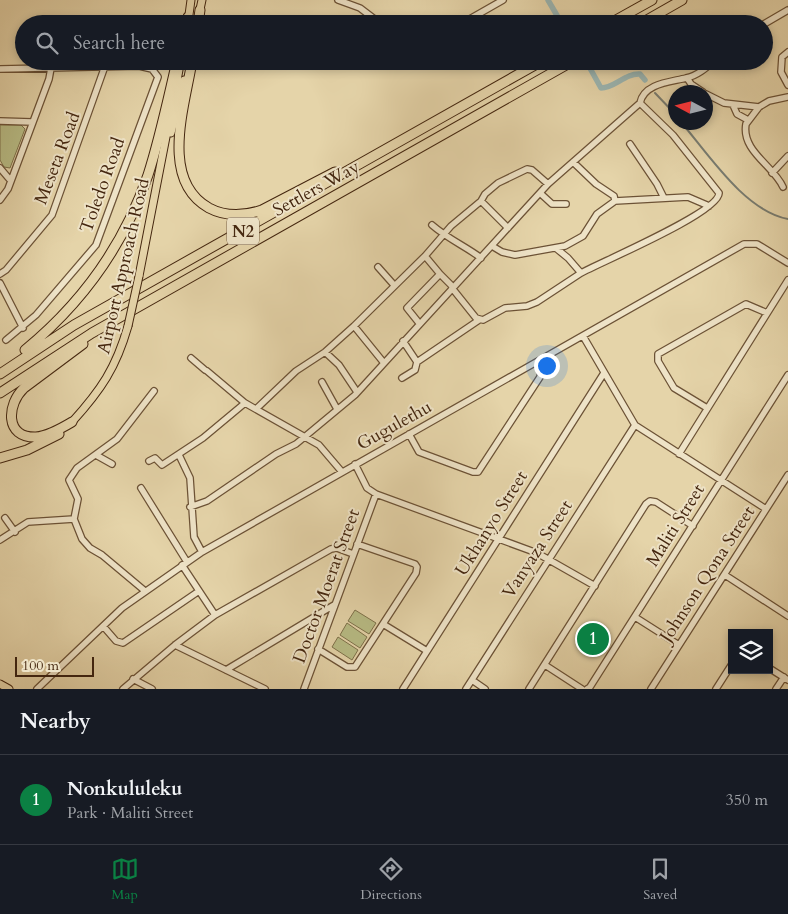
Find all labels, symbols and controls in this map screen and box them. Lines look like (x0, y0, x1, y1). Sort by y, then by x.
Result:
search box (15, 15, 773, 70)
icon: search (33, 29, 61, 57)
text: Search here (73, 30, 165, 56)
north arrow (668, 85, 713, 130)
street label: Meseta Road (28, 108, 87, 208)
street label: Toledo Road (74, 134, 131, 236)
street label: Settlers Way (268, 154, 365, 223)
street label: Airport Approach Road (91, 176, 156, 356)
road number: N2 (227, 218, 259, 245)
your location (534, 353, 560, 379)
street label: Gugulethu (352, 394, 436, 456)
street label: Ukhanyo Street (449, 466, 534, 581)
street label: Maliti Street (640, 479, 711, 571)
street label: Vanyaza Street (496, 495, 579, 603)
street label: Johnson Qona Street (652, 501, 761, 650)
street label: Doctor Moerat Street (287, 505, 366, 667)
pin: 1 (577, 620, 609, 658)
map controls (728, 629, 773, 674)
button: layers (728, 629, 773, 674)
scale bar (15, 654, 94, 677)
text: 100 m (22, 656, 59, 675)
text: Nearby (20, 707, 91, 736)
text: Nonkululeku (67, 776, 182, 802)
text: 1 (32, 789, 40, 811)
text: 350 m (726, 789, 768, 811)
text: Park · Maliti Street (67, 802, 193, 824)
tab: Map (111, 855, 139, 904)
tab: Directions (360, 855, 422, 904)
tab: Saved (643, 855, 677, 904)

